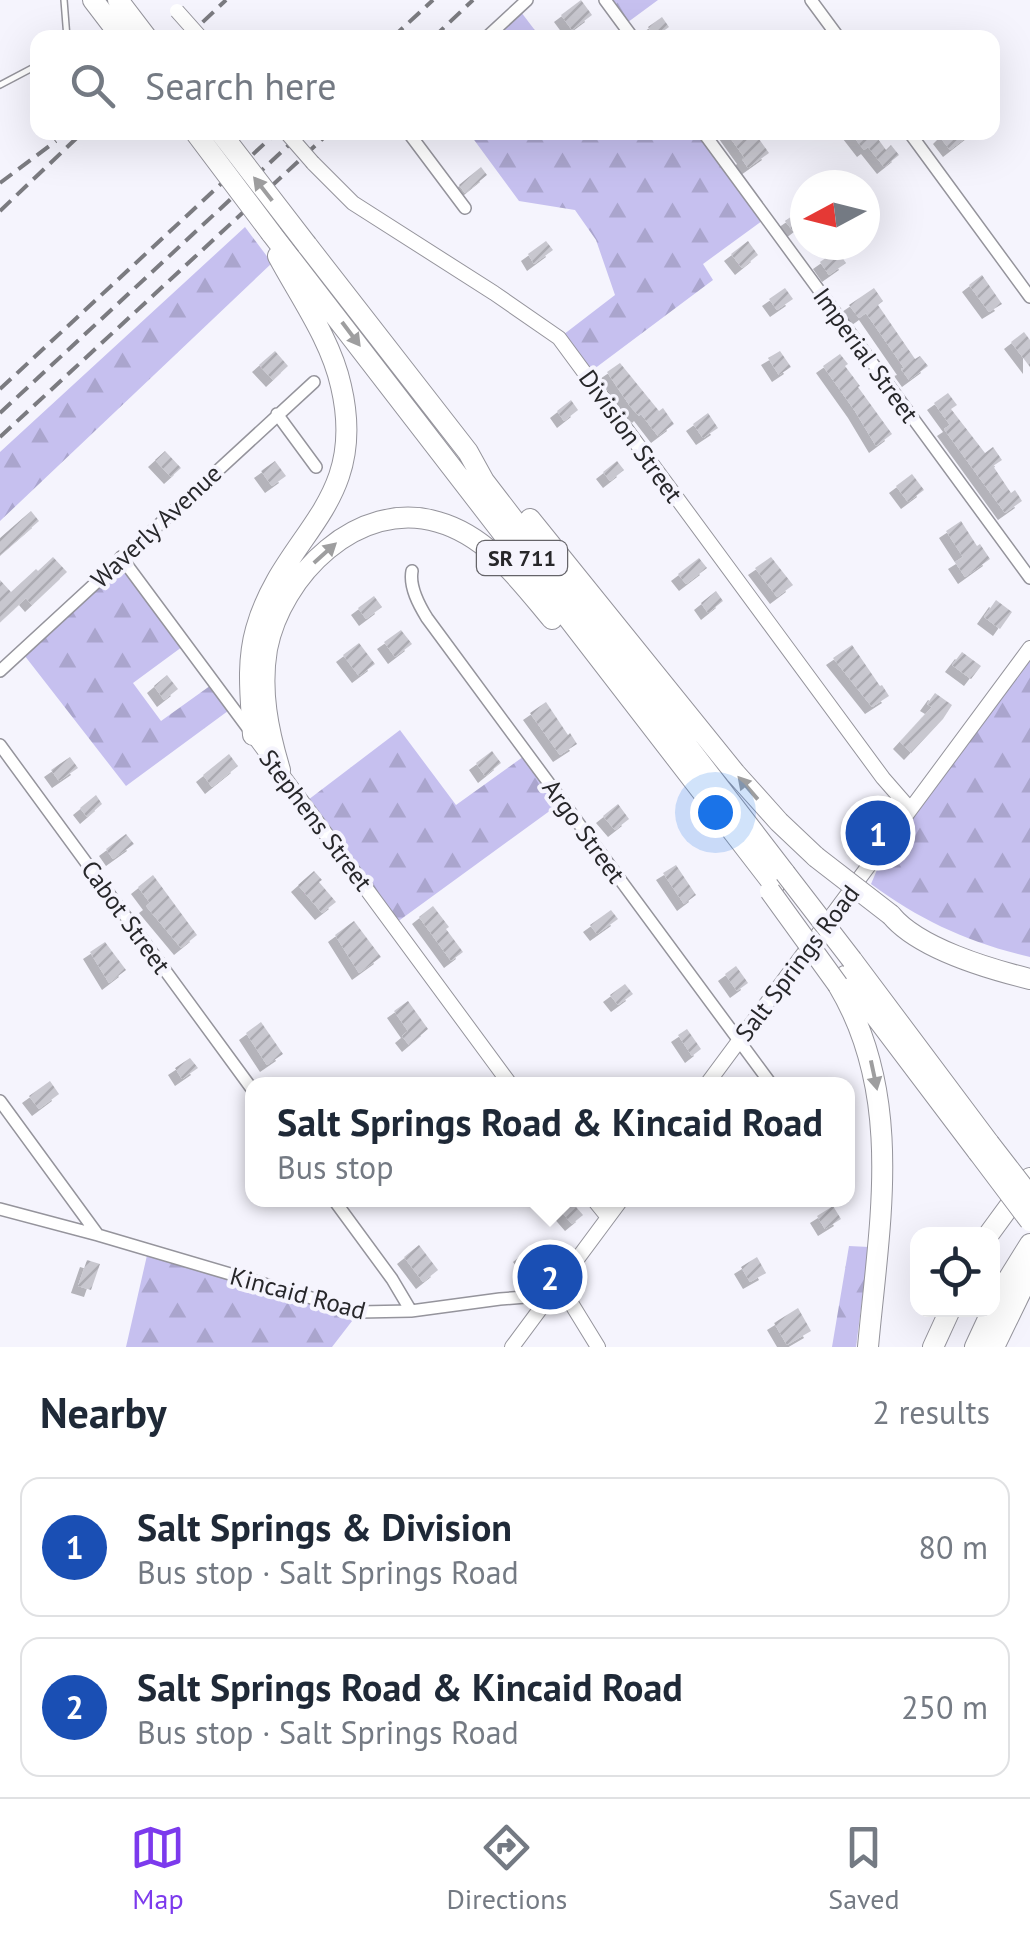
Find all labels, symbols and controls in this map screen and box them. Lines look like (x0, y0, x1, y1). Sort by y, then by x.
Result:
search box (30, 30, 1000, 140)
icon: search (65, 58, 120, 113)
text: Search here (145, 61, 337, 110)
north arrow (790, 170, 880, 260)
one-way arrow (254, 176, 274, 202)
street label: Imperial Street (806, 281, 926, 429)
one-way arrow (340, 321, 361, 347)
street label: Division Street (572, 363, 690, 509)
street label: Waverly Avenue (84, 457, 228, 595)
road number: SR 711 (477, 541, 567, 575)
one-way arrow (313, 542, 337, 565)
street label: Stephens Street (252, 743, 380, 897)
street label: Argo Street (536, 773, 633, 890)
one-way arrow (737, 776, 759, 801)
your location (690, 787, 741, 838)
pin: 1 (846, 796, 910, 870)
street label: Cabot Street (74, 854, 178, 980)
street label: Salt Springs Road (728, 879, 866, 1047)
one-way arrow (866, 1060, 882, 1091)
popup (245, 1077, 855, 1207)
text: Salt Springs Road & Kincaid Road (277, 1097, 823, 1146)
text: Bus stop (277, 1146, 393, 1188)
map controls (910, 1227, 1000, 1317)
button: locate (910, 1227, 1000, 1317)
pin: 2 (518, 1240, 582, 1314)
street label: Kincaid Road (227, 1260, 369, 1326)
text: Nearby (40, 1385, 167, 1440)
text: 2 results (872, 1391, 990, 1433)
text: Salt Springs & Division (137, 1502, 512, 1551)
text: 1 (65, 1526, 84, 1568)
text: 80 m (919, 1526, 988, 1568)
text: Bus stop · Salt Springs Road (137, 1551, 519, 1593)
text: Salt Springs Road & Kincaid Road (137, 1662, 683, 1711)
text: 2 (65, 1686, 84, 1728)
text: 250 m (901, 1686, 988, 1728)
text: Bus stop · Salt Springs Road (137, 1711, 519, 1753)
tab: Map (130, 1820, 185, 1917)
tab: Directions (446, 1820, 567, 1917)
tab: Saved (828, 1820, 900, 1917)

